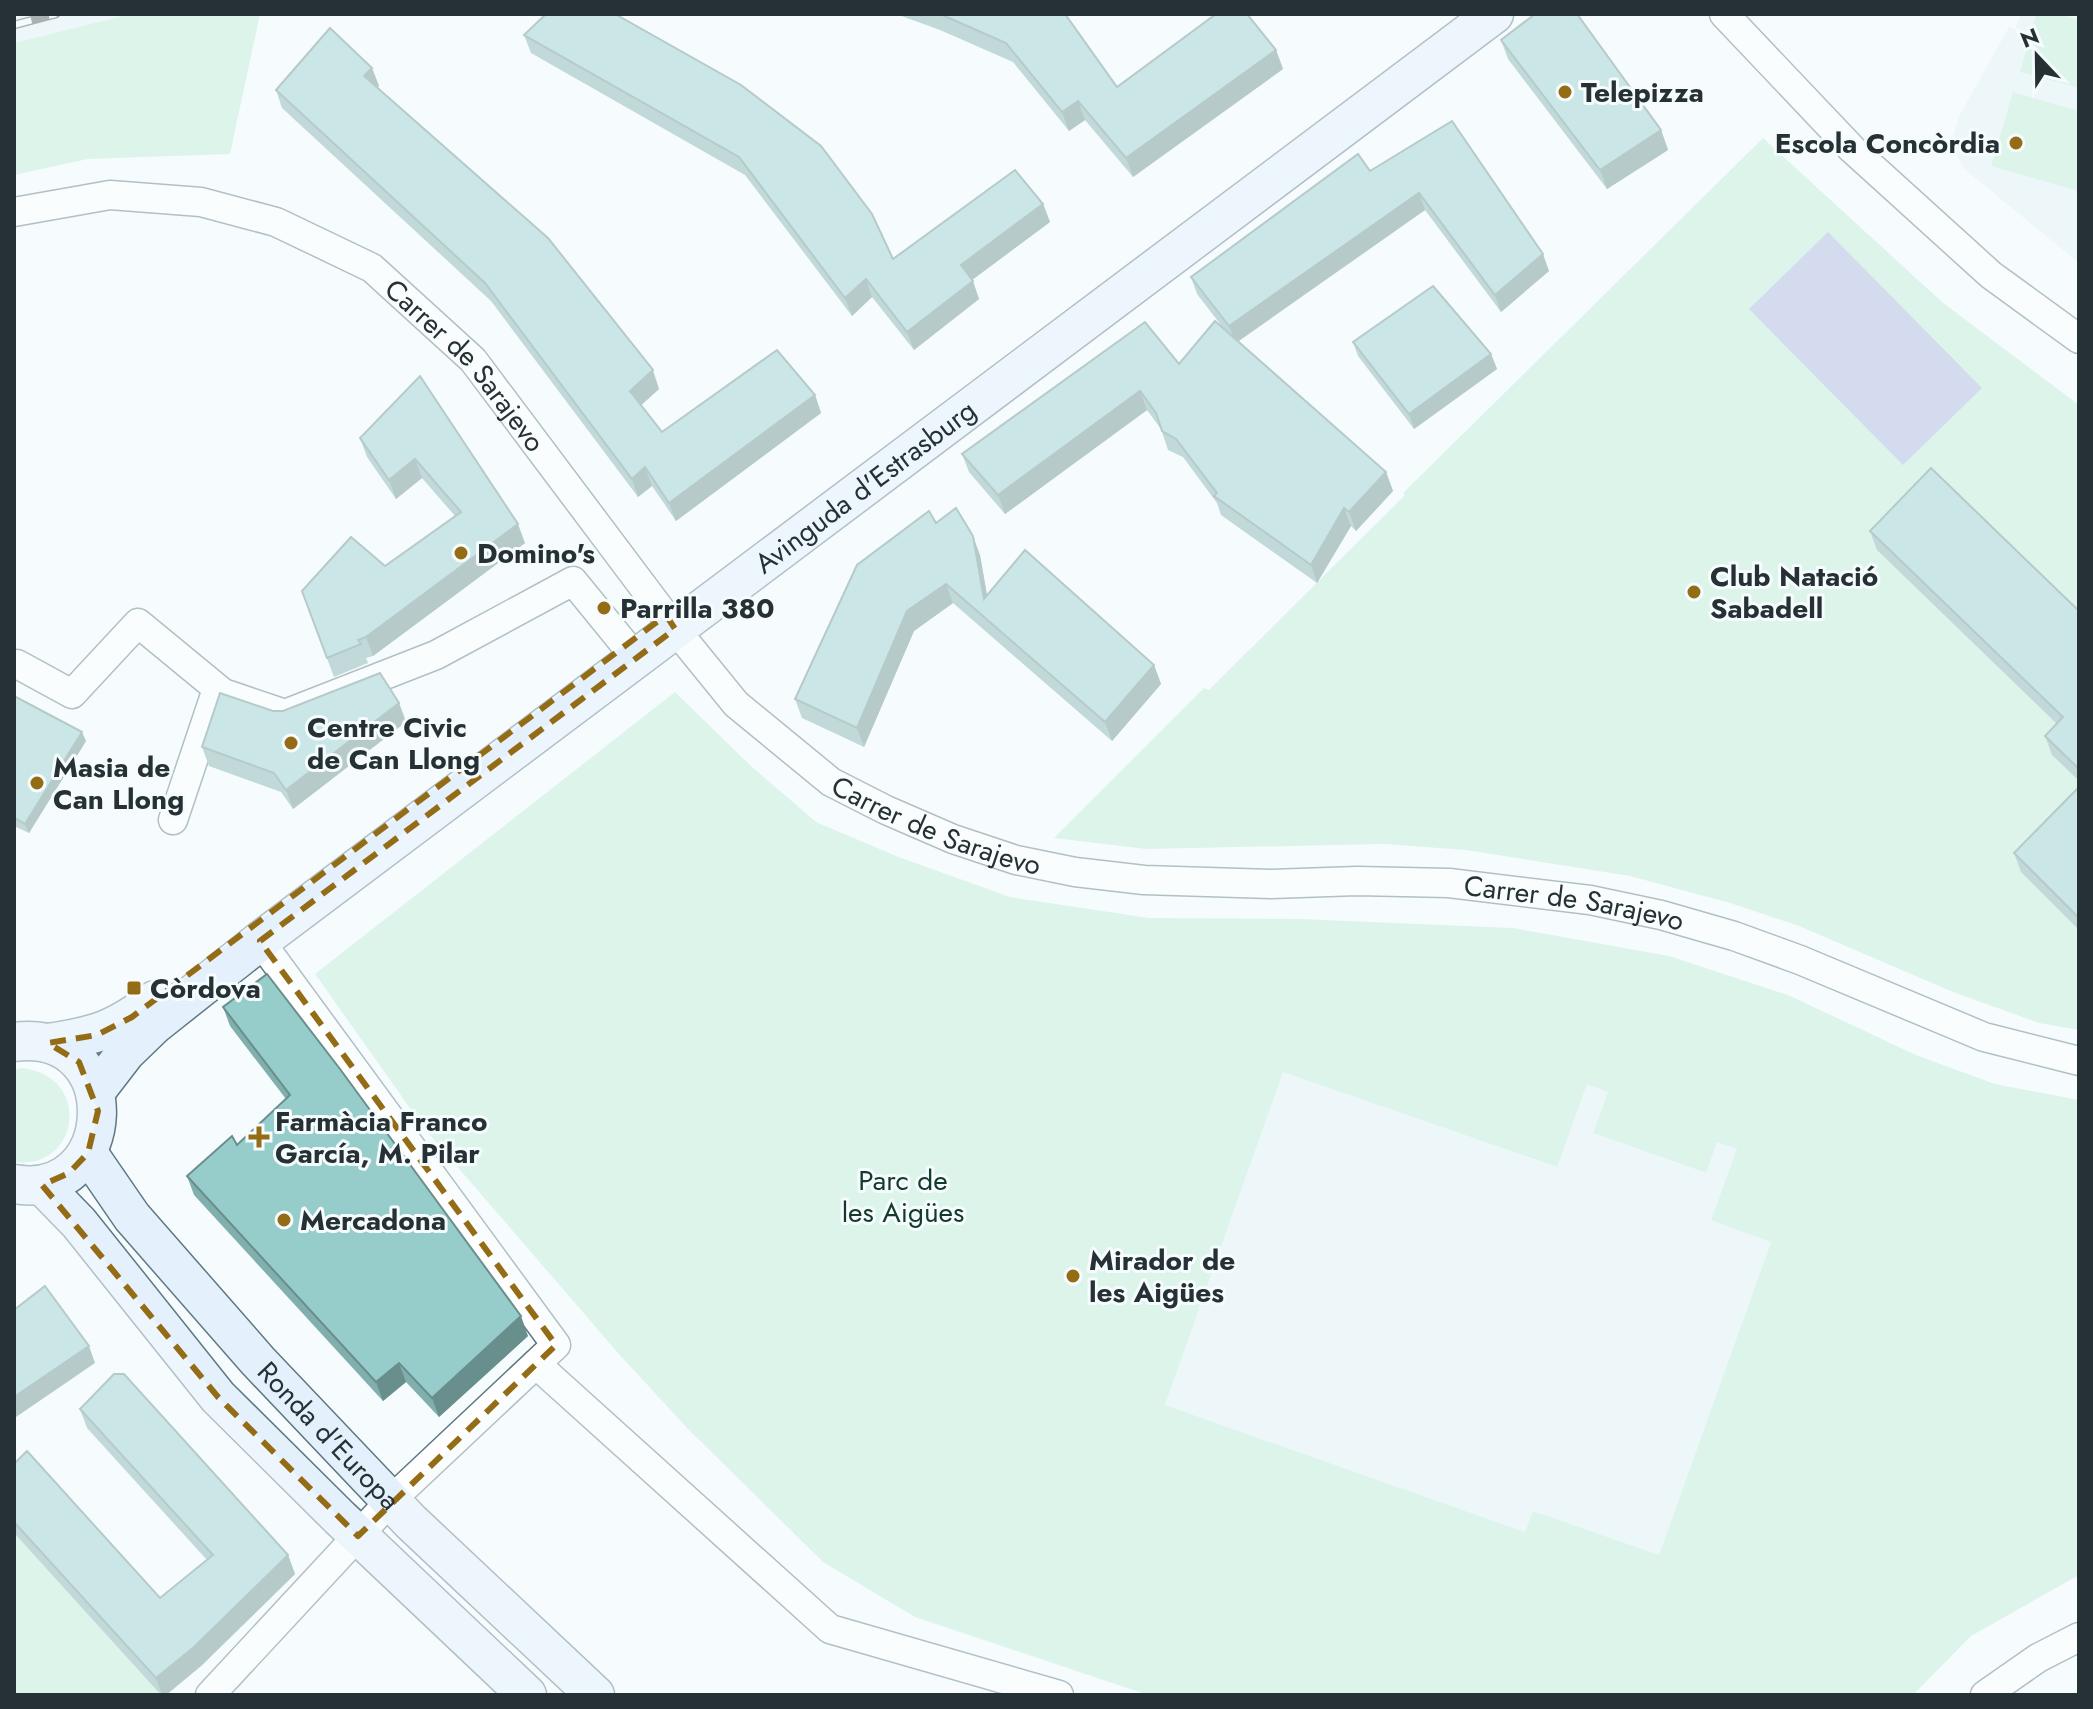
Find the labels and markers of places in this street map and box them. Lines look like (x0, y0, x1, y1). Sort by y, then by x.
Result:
place label: Telepizza (1581, 72, 1704, 113)
marker: Telepizza (1556, 83, 1574, 101)
place label: Escola Concòrdia (1775, 123, 2000, 164)
marker: Escola Concòrdia (2007, 134, 2025, 152)
place label: Domino's (477, 533, 595, 574)
marker: Domino's (452, 544, 470, 562)
place label: Club Natació Sabadell (1710, 556, 1878, 629)
marker: Club Natació Sabadell (1685, 583, 1703, 601)
place label: Parrilla 380 (620, 588, 775, 629)
marker: Parrilla 380 (595, 599, 613, 617)
place label: Centre Civic de Can Llong (307, 707, 480, 780)
marker: Centre Civic de Can Llong (282, 734, 300, 752)
place label: Masia de Can Llong (53, 747, 184, 820)
marker: Masia de Can Llong (28, 774, 46, 792)
place label: Còrdova (150, 968, 261, 1009)
marker: Còrdova (125, 979, 143, 997)
place label: Farmàcia Franco García, M. Pilar (275, 1101, 487, 1174)
marker: Farmàcia Franco García, M. Pilar (250, 1128, 268, 1146)
place label: Mercadona (300, 1200, 446, 1241)
marker: Mercadona (275, 1211, 293, 1229)
place label: Mirador de les Aigües (1089, 1240, 1235, 1313)
marker: Mirador de les Aigües (1064, 1267, 1082, 1285)

